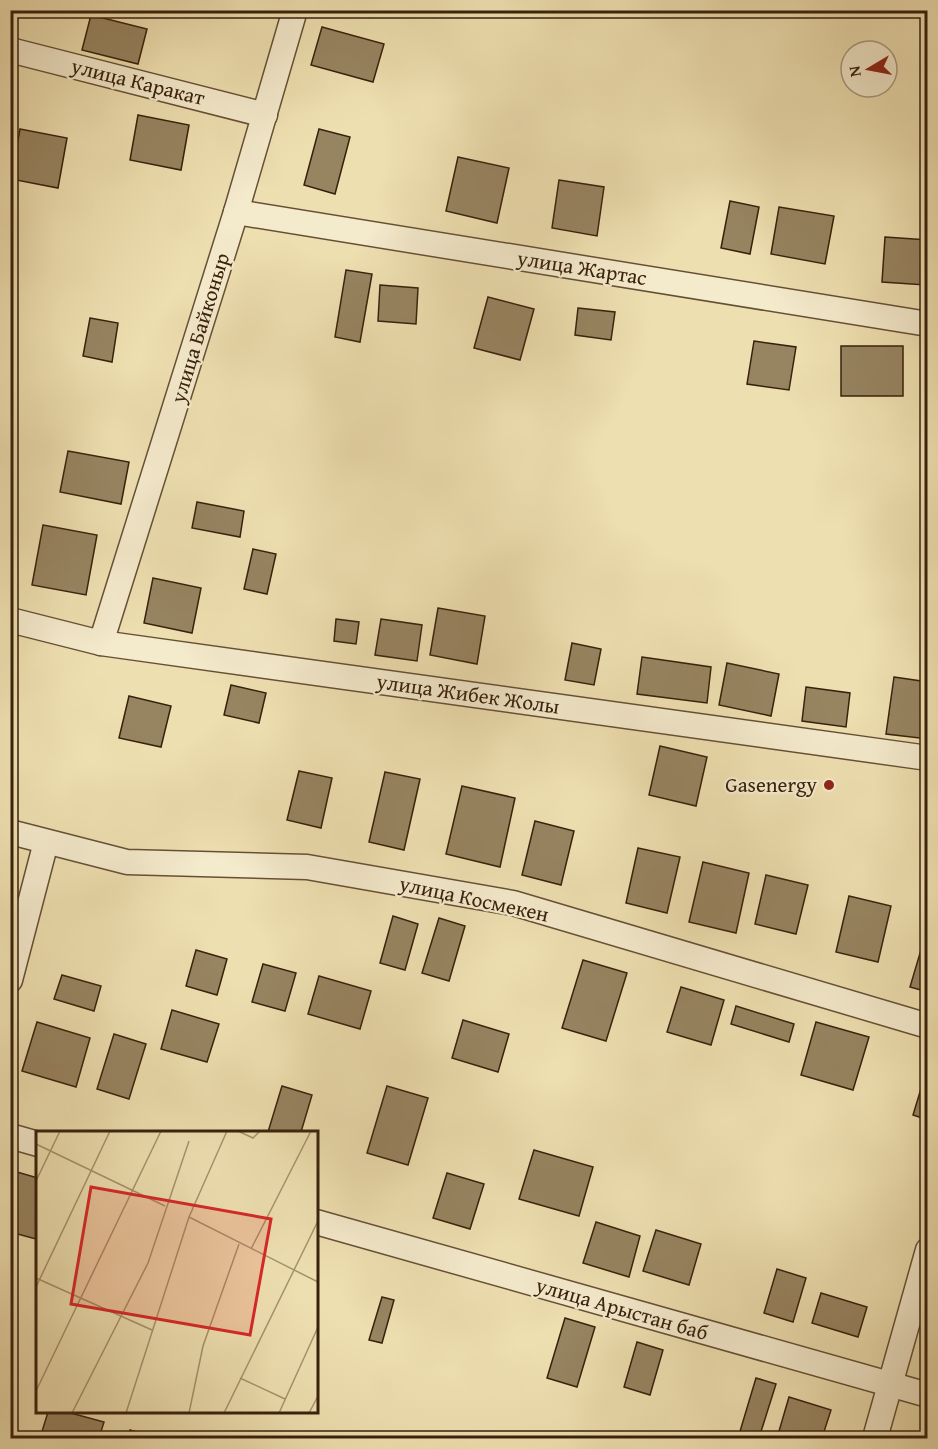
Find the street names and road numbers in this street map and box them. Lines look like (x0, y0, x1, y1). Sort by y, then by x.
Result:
street label: улица Каракат (67, 50, 208, 113)
street label: улица Жартас (514, 242, 649, 293)
street label: улица Байконыр (162, 249, 237, 408)
street label: улица Жибек Жолы (374, 665, 562, 722)
street label: улица Космекен (396, 867, 552, 929)
street label: улица Арыстан баб (531, 1269, 712, 1348)

